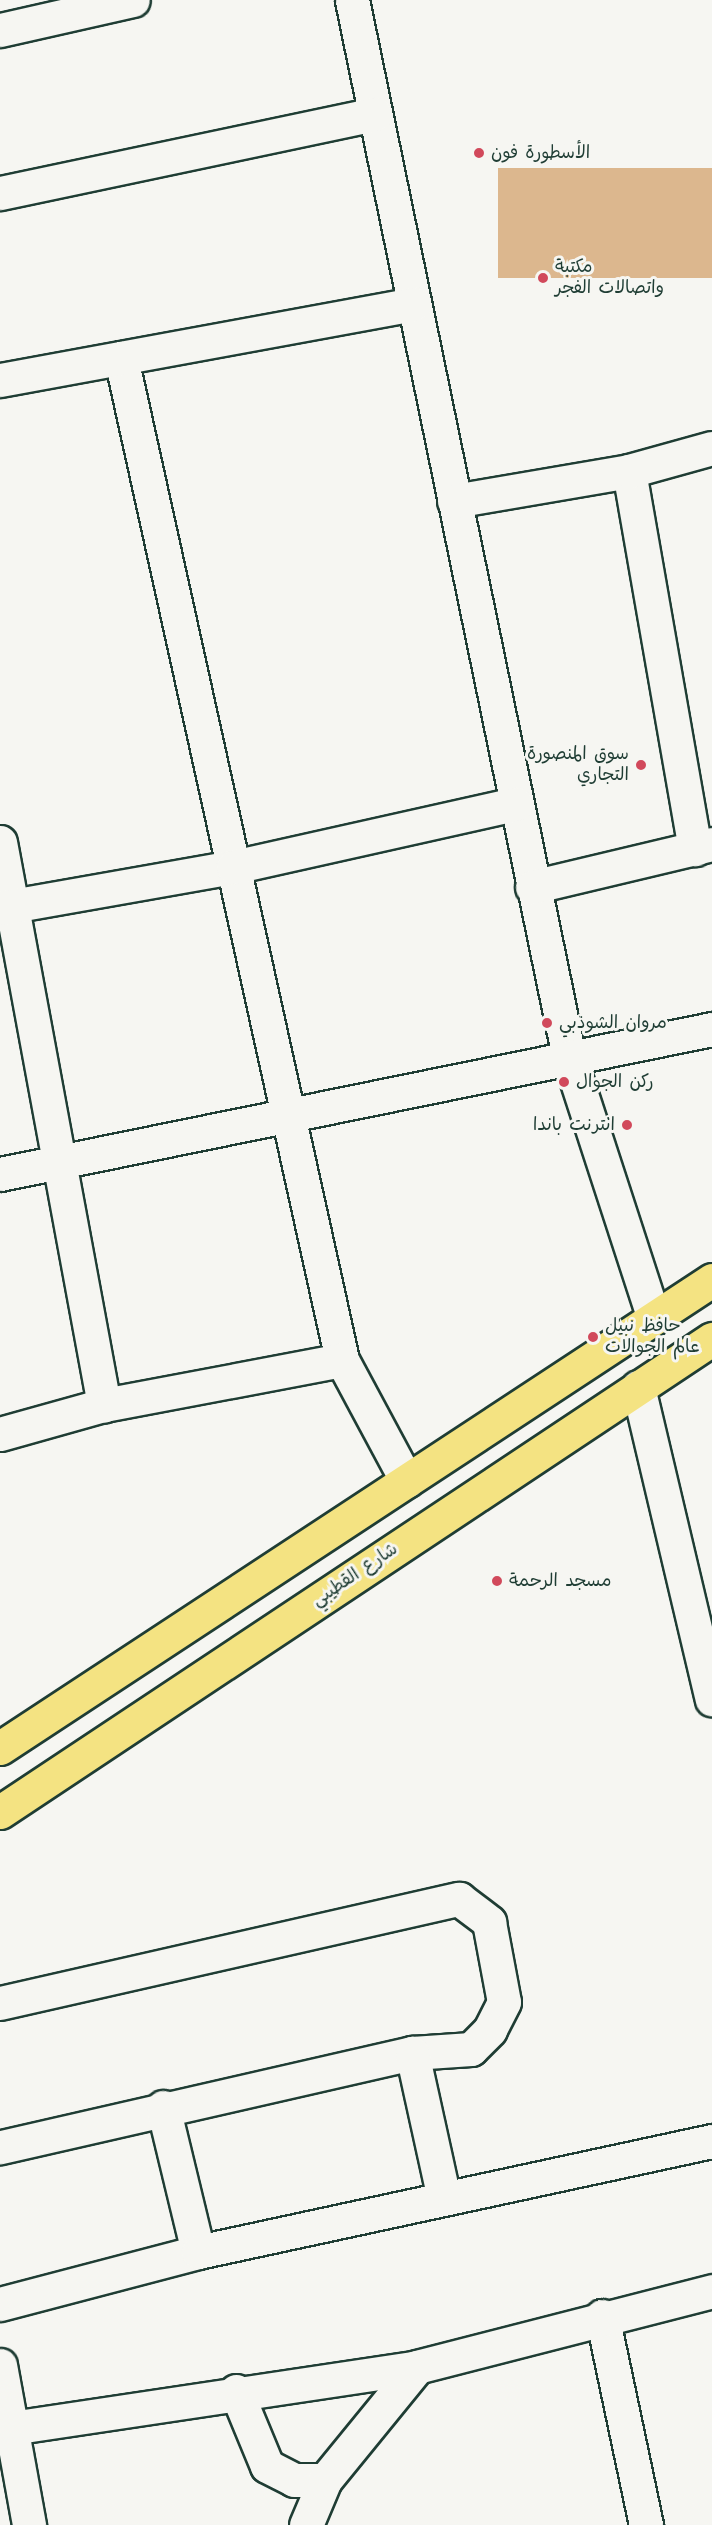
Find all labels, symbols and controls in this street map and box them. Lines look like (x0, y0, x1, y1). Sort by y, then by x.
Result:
place label: الأسطورة فون (491, 142, 590, 164)
marker: الأسطورة فون (472, 146, 486, 160)
place label: مكتبة واتصالات الفجر (555, 257, 664, 300)
marker: مكتبة واتصالات الفجر (536, 271, 550, 285)
place label: سوق المنصورة التجاري (527, 744, 629, 786)
marker: سوق المنصورة التجاري (634, 758, 648, 772)
place label: مروان الشوذبي (559, 1012, 667, 1034)
marker: مروان الشوذبي (540, 1016, 554, 1030)
place label: ركن الجوال (576, 1071, 654, 1093)
marker: ركن الجوال (557, 1075, 571, 1089)
place label: انترنت باندا (533, 1114, 615, 1136)
marker: انترنت باندا (620, 1118, 634, 1132)
place label: حافظ نبيل عالم الجوالات (605, 1316, 700, 1358)
marker: حافظ نبيل عالم الجوالات (586, 1330, 600, 1344)
street label: شارع القطيبي (308, 1538, 402, 1612)
place label: مسجد الرحمة (509, 1570, 611, 1592)
marker: مسجد الرحمة (490, 1574, 504, 1588)

